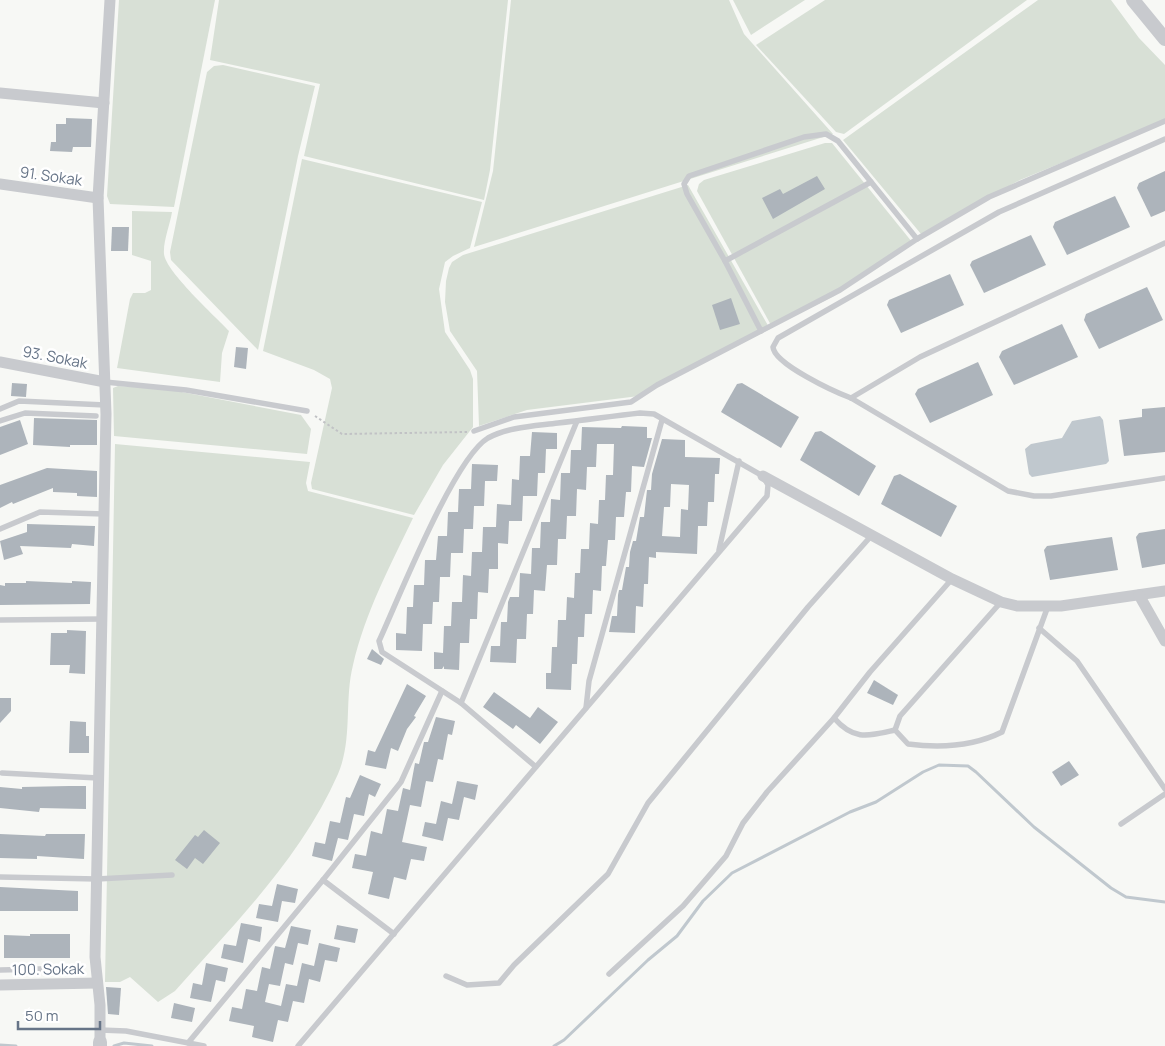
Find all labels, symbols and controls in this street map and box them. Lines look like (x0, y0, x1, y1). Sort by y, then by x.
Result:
street label: 91. Sokak (18, 161, 84, 191)
street label: 93. Sokak (21, 340, 90, 374)
street label: 100. Sokak (12, 958, 85, 980)
scale bar (18, 998, 100, 1030)
text: 50 m (25, 1005, 59, 1026)

